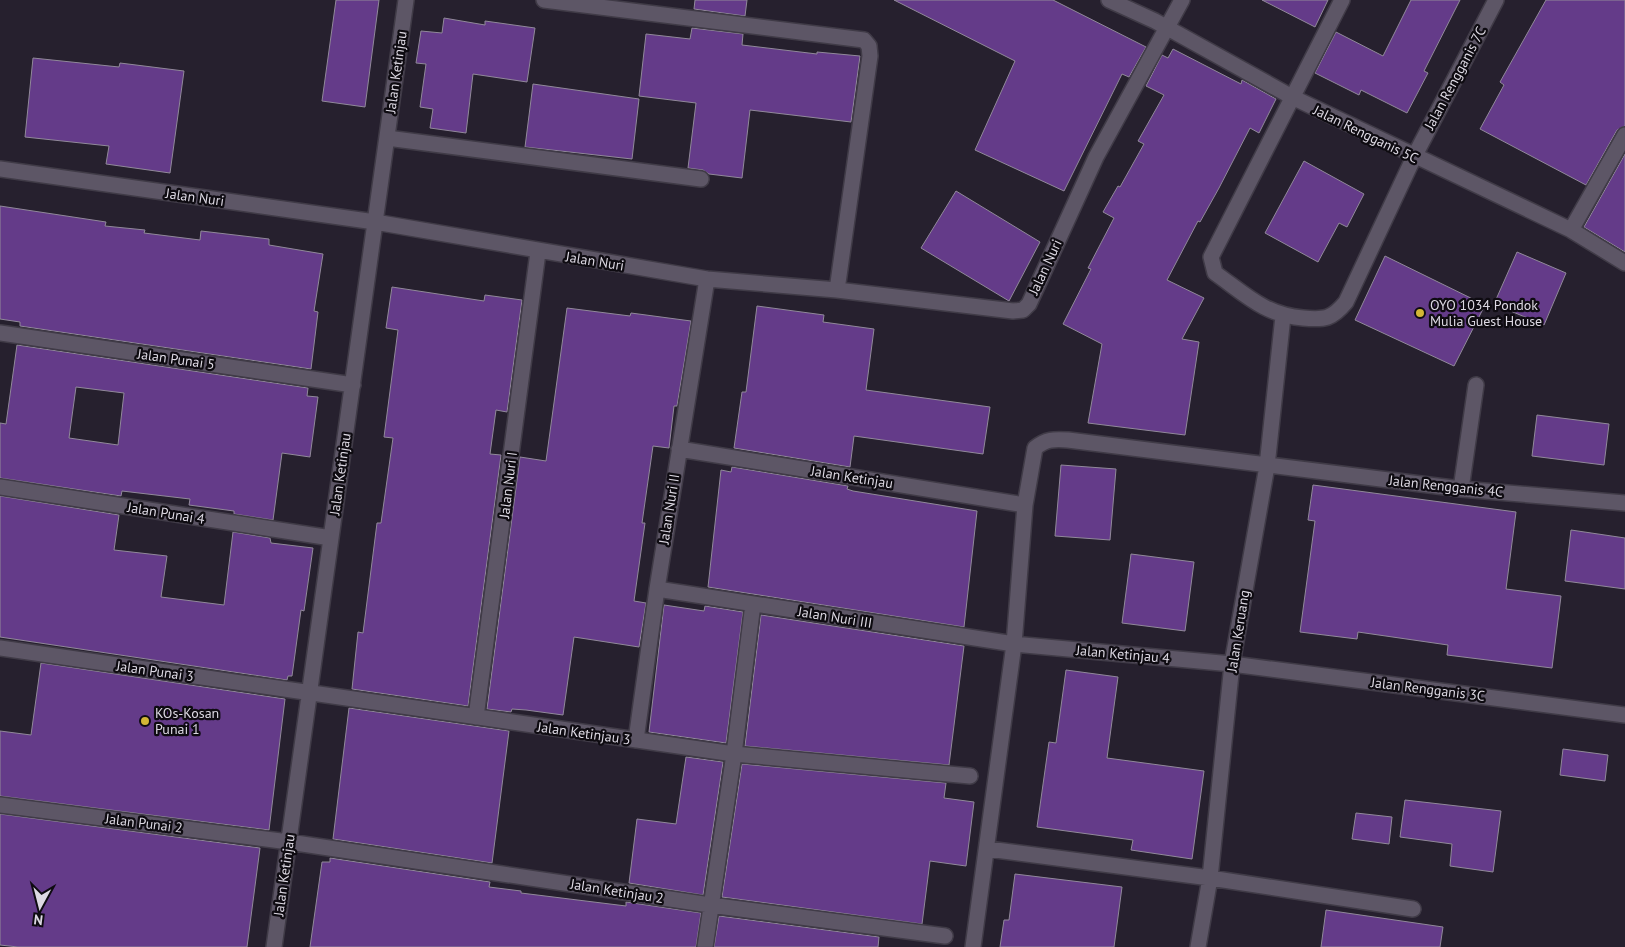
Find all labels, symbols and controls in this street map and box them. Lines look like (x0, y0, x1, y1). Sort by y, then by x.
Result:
street label: Jalan Rengganis 7C (1420, 23, 1490, 134)
street label: Jalan Ketinjau (381, 30, 411, 115)
street label: Jalan Rengganis 5C (1310, 100, 1421, 167)
street label: Jalan Nuri (164, 184, 225, 210)
street label: Jalan Nuri (1024, 236, 1066, 298)
street label: Jalan Nuri (563, 247, 626, 274)
place label: OYO 1034 Pondok Mulia Guest House (1430, 296, 1542, 330)
marker: OYO 1034 Pondok Mulia Guest House (1414, 307, 1426, 319)
street label: Jalan Punai 5 (135, 345, 216, 373)
street label: Jalan Ketinjau (325, 432, 355, 517)
street label: Jalan Nuri I (495, 451, 521, 520)
street label: Jalan Ketinjau (809, 461, 894, 492)
street label: Jalan Rengganis 4C (1387, 471, 1504, 501)
street label: Jalan Nuri II (654, 473, 683, 546)
street label: Jalan Punai 4 (125, 498, 206, 528)
street label: Jalan Keruang (1222, 589, 1253, 674)
street label: Jalan Nuri III (796, 602, 873, 632)
street label: Jalan Ketinjau 4 (1074, 641, 1171, 667)
street label: Jalan Punai 3 (114, 657, 195, 685)
street label: Jalan Rengganis 3C (1369, 673, 1486, 705)
place label: KOs-Kosan Punai 1 (155, 704, 219, 738)
marker: KOs-Kosan Punai 1 (139, 715, 151, 727)
street label: Jalan Ketinjau 3 (535, 717, 632, 748)
street label: Jalan Punai 2 (103, 809, 184, 837)
street label: Jalan Ketinjau (269, 833, 299, 918)
street label: Jalan Ketinjau 2 (568, 875, 665, 907)
north arrow (15, 882, 65, 932)
text: N (33, 910, 44, 929)

